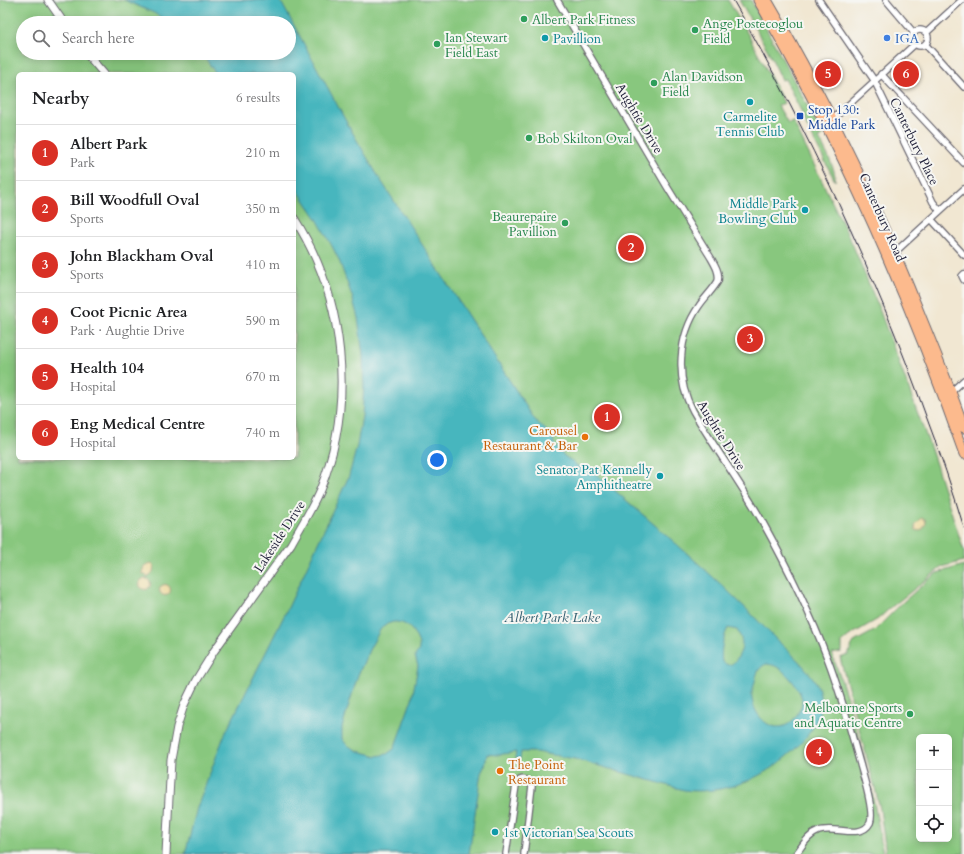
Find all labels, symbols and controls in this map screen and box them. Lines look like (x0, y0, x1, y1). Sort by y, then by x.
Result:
place label: Albert Park Fitness (532, 11, 635, 29)
marker: Albert Park Fitness (519, 14, 529, 24)
place label: Ange Postecoglou Field (703, 15, 803, 48)
search box (16, 16, 296, 60)
marker: Ange Postecoglou Field (690, 25, 700, 35)
icon: search (30, 27, 52, 49)
text: Search here (62, 28, 135, 48)
place label: Ian Stewart Field East (445, 29, 507, 62)
place label: Pavillion (553, 30, 602, 48)
place label: IGA (895, 30, 920, 48)
marker: Pavillion (540, 33, 550, 43)
marker: IGA (882, 33, 892, 43)
marker: Ian Stewart Field East (432, 39, 442, 49)
pin: 5 (815, 59, 841, 89)
pin: 6 (893, 59, 919, 89)
place label: Alan Davidson Field (662, 68, 744, 101)
marker: Alan Davidson Field (649, 78, 659, 88)
street label: Aughtie Drive (611, 80, 667, 157)
text: Nearby (32, 87, 89, 110)
text: 6 results (236, 89, 280, 107)
street label: Canterbury Place (885, 95, 943, 188)
marker: Carmelite Tennis Club (745, 97, 755, 107)
place label: Stop 130: Middle Park (808, 101, 875, 134)
place label: Carmelite Tennis Club (715, 108, 785, 141)
marker: Stop 130: Middle Park (795, 111, 805, 121)
place label: Bob Skilton Oval (537, 130, 633, 148)
marker: Bob Skilton Oval (524, 133, 534, 143)
text: Albert Park (70, 134, 148, 154)
text: 1 (42, 144, 48, 162)
text: 210 m (246, 144, 280, 162)
text: Park (70, 154, 95, 172)
street label: Canterbury Road (854, 170, 910, 265)
text: Bill Woodfull Oval (70, 190, 199, 210)
place label: Middle Park Bowling Club (718, 195, 797, 228)
text: 2 (42, 200, 48, 218)
text: 350 m (246, 200, 280, 218)
marker: Middle Park Bowling Club (800, 205, 810, 215)
place label: Beaurepaire Pavillion (492, 208, 558, 241)
text: Sports (70, 210, 104, 228)
marker: Beaurepaire Pavillion (560, 218, 570, 228)
pin: 2 (618, 233, 644, 263)
text: John Blackham Oval (70, 246, 214, 266)
text: 3 (42, 256, 48, 274)
text: 410 m (246, 256, 280, 274)
text: Sports (70, 266, 104, 284)
text: Coot Picnic Area (70, 302, 188, 322)
text: 4 (42, 312, 48, 330)
text: 590 m (246, 312, 280, 330)
text: Park · Aughtie Drive (70, 322, 185, 340)
pin: 3 (737, 324, 763, 354)
text: Health 104 (70, 358, 144, 378)
text: 5 (42, 368, 48, 386)
text: 670 m (246, 368, 280, 386)
text: Hospital (70, 378, 116, 396)
street label: Aughtie Drive (692, 397, 750, 474)
pin: 1 (594, 402, 620, 432)
text: Eng Medical Centre (70, 414, 205, 434)
place label: Carousel Restaurant & Bar (483, 422, 578, 455)
text: 6 (42, 424, 48, 442)
text: 740 m (246, 424, 280, 442)
marker: Carousel Restaurant & Bar (580, 432, 590, 442)
text: Hospital (70, 434, 116, 452)
your location (427, 450, 447, 470)
place label: Senator Pat Kennelly Amphitheatre (537, 461, 652, 494)
marker: Senator Pat Kennelly Amphitheatre (655, 471, 665, 481)
street label: Lakeside Drive (250, 497, 310, 576)
water label: Albert Park Lake (503, 608, 601, 627)
place label: Melbourne Sports and Aquatic Centre (794, 699, 902, 732)
marker: Melbourne Sports and Aquatic Centre (905, 709, 915, 719)
map controls (916, 734, 952, 842)
button: + (916, 734, 952, 770)
pin: 4 (806, 737, 832, 767)
place label: The Point Restaurant (508, 756, 566, 789)
marker: The Point Restaurant (495, 766, 505, 776)
button: − (916, 770, 952, 806)
button: locate (916, 806, 952, 842)
place label: 1st Victorian Sea Scouts (503, 824, 633, 842)
marker: 1st Victorian Sea Scouts (490, 827, 500, 837)

